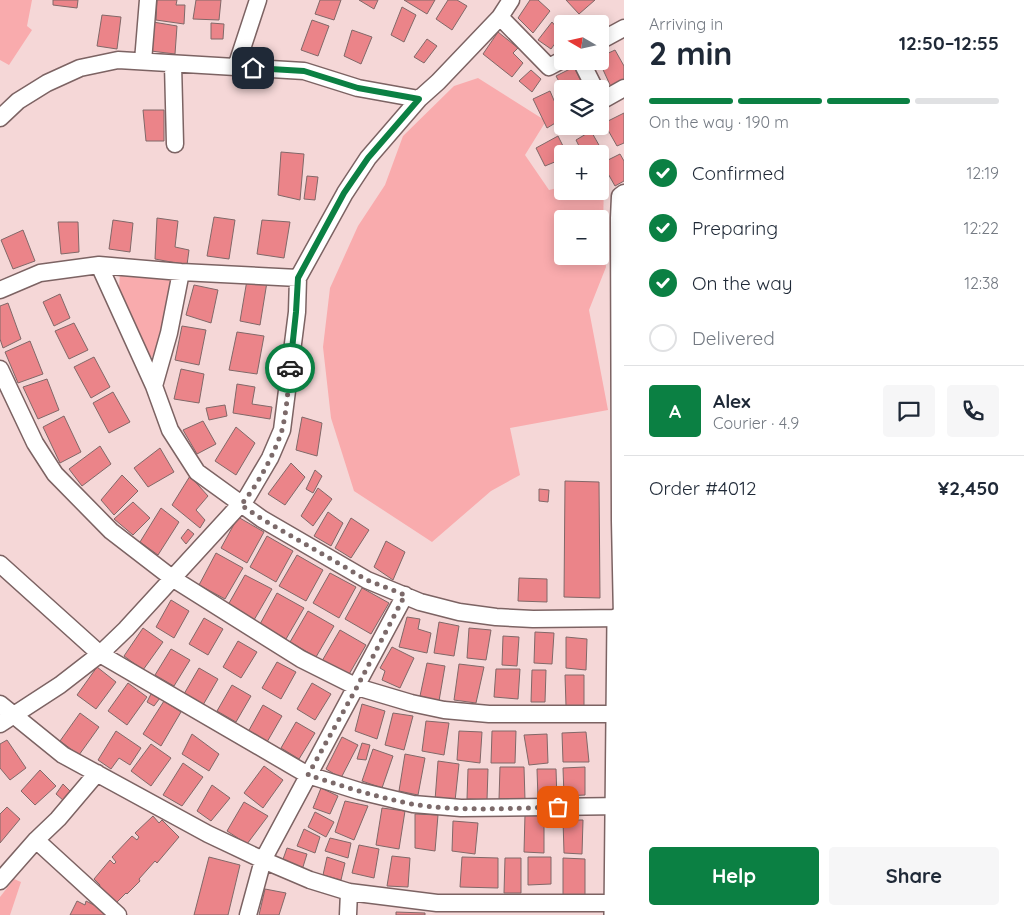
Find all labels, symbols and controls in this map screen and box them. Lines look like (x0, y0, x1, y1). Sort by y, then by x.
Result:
text: Arriving in (649, 14, 723, 34)
north arrow (554, 15, 609, 70)
map controls (554, 15, 609, 265)
text: 12:50–12:55 (899, 31, 999, 55)
text: 2 min (649, 33, 732, 73)
pin (232, 47, 274, 89)
icon: home (239, 54, 267, 82)
button: layers (554, 80, 609, 135)
text: On the way · 190 m (649, 112, 789, 132)
button: + (554, 145, 609, 200)
icon: check (649, 159, 677, 187)
text: Confirmed (692, 161, 785, 185)
text: 12:19 (966, 163, 999, 183)
button: − (554, 210, 609, 265)
icon: check (649, 214, 677, 242)
text: Preparing (692, 216, 778, 240)
text: 12:22 (963, 218, 999, 238)
icon: check (649, 269, 677, 297)
text: On the way (692, 271, 793, 295)
text: 12:38 (964, 273, 999, 293)
text: Delivered (692, 326, 775, 350)
courier (265, 343, 315, 393)
icon: car (276, 354, 304, 382)
button: chat (883, 385, 935, 437)
button: phone (947, 385, 999, 437)
text: Alex (713, 389, 751, 413)
text: A (669, 399, 681, 423)
text: Courier · 4.9 (713, 413, 799, 433)
text: Order #4012 (649, 476, 757, 500)
text: ¥2,450 (938, 476, 999, 500)
pin (537, 786, 579, 828)
icon: bag (544, 793, 572, 821)
button: Help (649, 847, 819, 905)
button: Share (829, 847, 999, 905)

